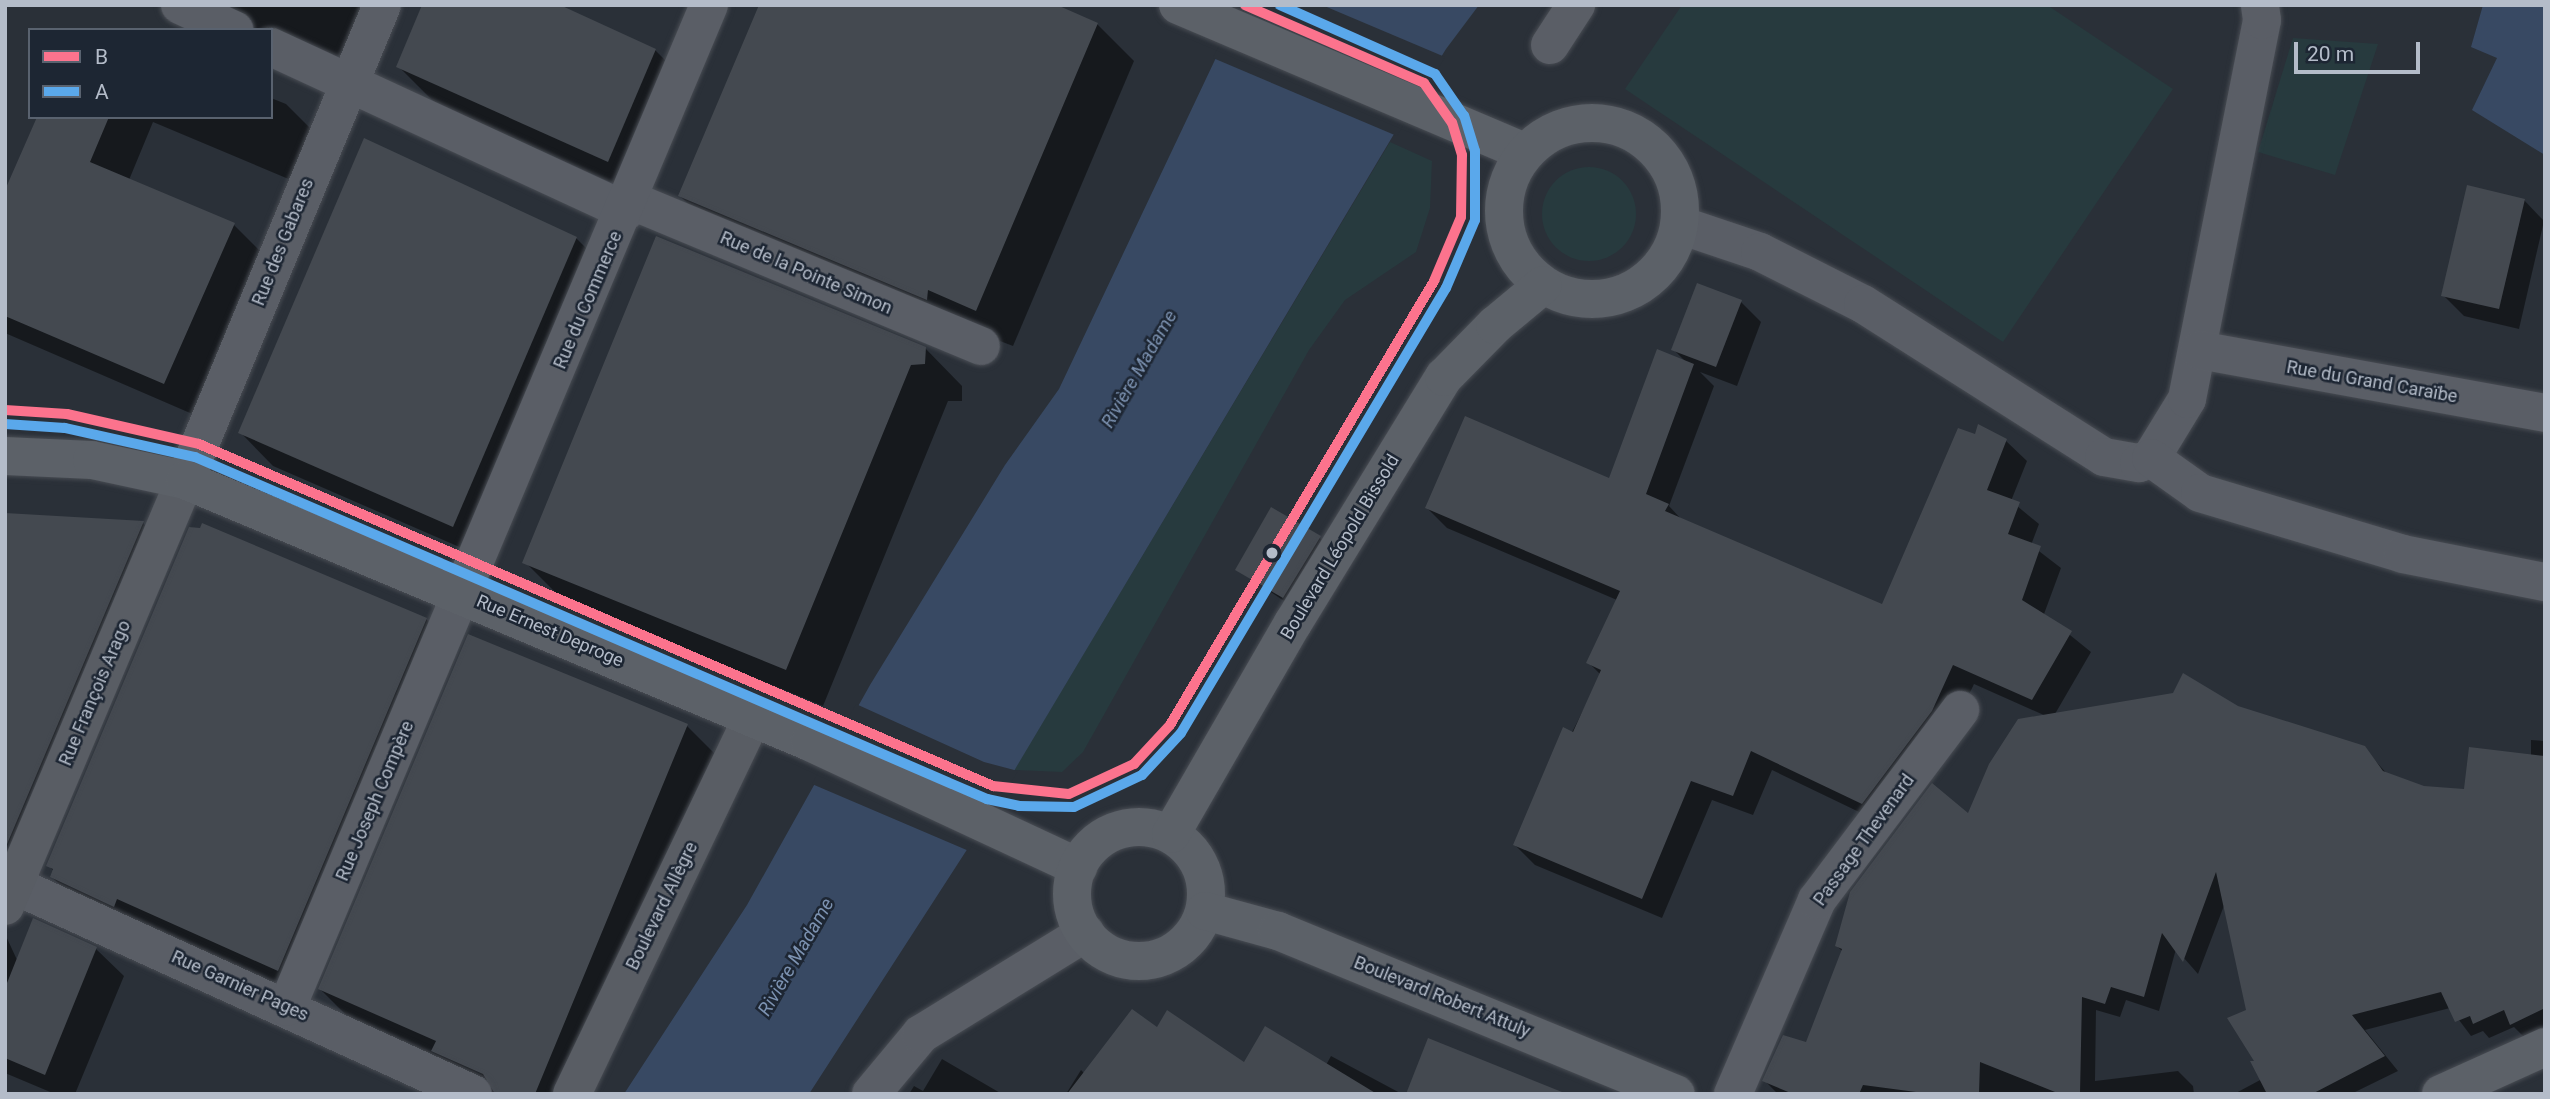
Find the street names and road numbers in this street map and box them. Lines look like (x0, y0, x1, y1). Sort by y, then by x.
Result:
street label: Rue des Gabares (248, 175, 318, 309)
street label: Rue de la Pointe Simon (717, 227, 895, 319)
street label: Rue du Commerce (549, 228, 627, 372)
street label: Rue du Grand Caraïbe (2285, 356, 2459, 408)
street label: Boulevard Léopold Bissold (1276, 451, 1404, 643)
street label: Rue Ernest Deproge (473, 590, 627, 672)
street label: Rue François Arago (55, 617, 135, 769)
street label: Rue Joseph Compère (332, 718, 418, 884)
street label: Passage Thevenard (1809, 770, 1919, 910)
street label: Boulevard Allègre (622, 838, 702, 974)
street label: Rue Garnier Pages (168, 946, 312, 1026)
street label: Boulevard Robert Attuly (1351, 952, 1533, 1042)

